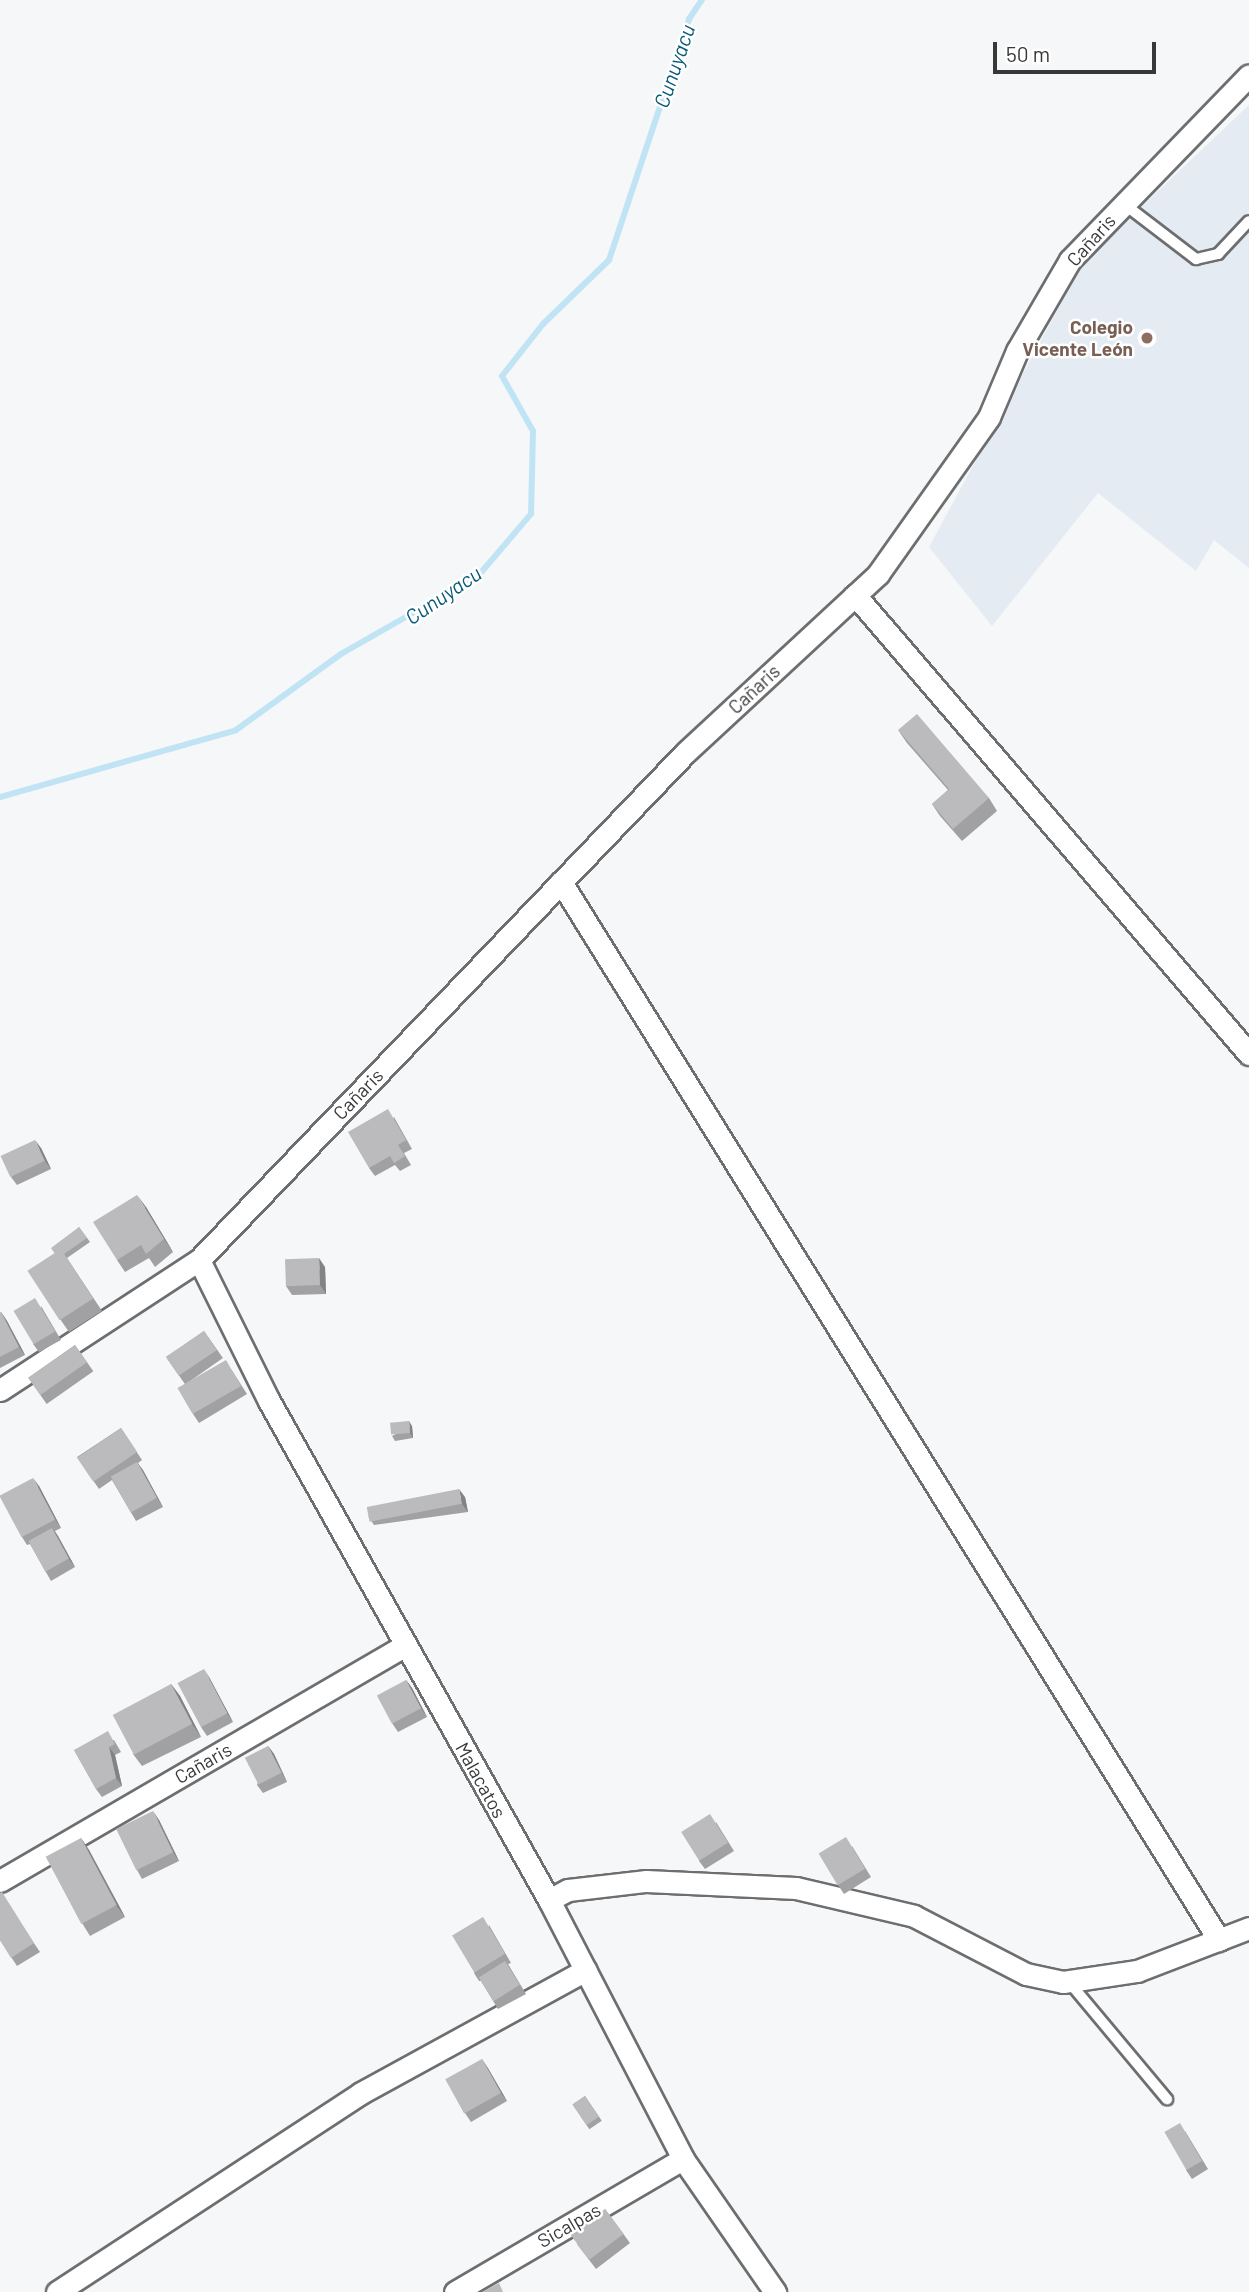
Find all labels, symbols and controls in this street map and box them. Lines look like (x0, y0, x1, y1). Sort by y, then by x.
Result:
water label: Cunuyacu (648, 21, 700, 111)
scale bar (997, 28, 1160, 72)
text: 50 m (1006, 41, 1050, 66)
street label: Cañaris (1062, 209, 1120, 271)
place label: Colegio Vicente León (1022, 316, 1133, 360)
marker: Colegio Vicente León (1139, 330, 1155, 346)
water label: Cunuyacu (400, 560, 486, 630)
street label: Cañaris (724, 660, 784, 718)
street label: Cañaris (328, 1064, 388, 1124)
street label: Cañaris (170, 1738, 236, 1788)
street label: Malacatos (451, 1738, 511, 1822)
street label: Sicalpas (533, 2198, 605, 2252)

